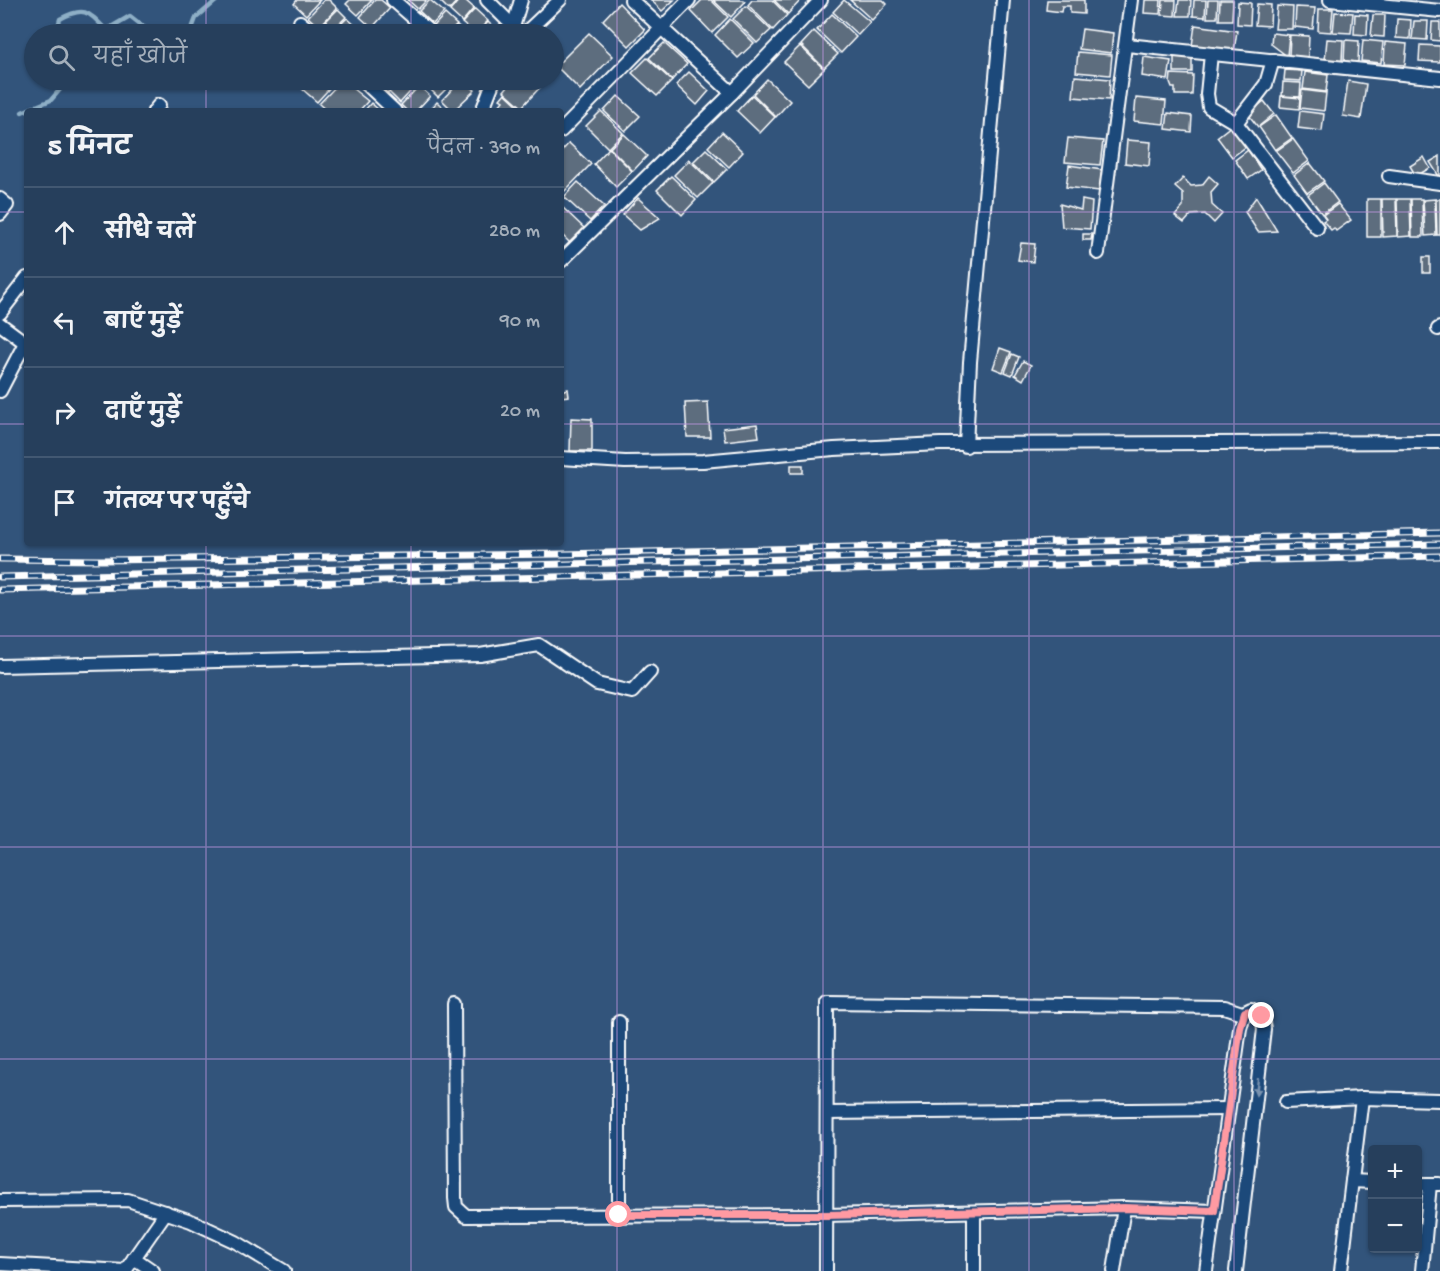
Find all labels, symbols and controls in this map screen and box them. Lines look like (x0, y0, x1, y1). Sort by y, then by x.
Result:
search box (24, 24, 564, 90)
icon: search (45, 41, 78, 74)
text: यहाँ खोजें (93, 46, 187, 72)
text: 5 मिनट (48, 134, 131, 165)
text: पैदल · 390 m (427, 138, 540, 161)
icon: ahead (48, 216, 81, 249)
text: सीधे चलें (105, 221, 195, 247)
text: 280 m (489, 221, 540, 244)
icon: left (48, 306, 81, 339)
text: बाएँ मुड़ें (105, 311, 182, 337)
text: 90 m (500, 311, 540, 334)
icon: right (48, 396, 81, 429)
text: दाएँ मुड़ें (105, 401, 181, 427)
text: 20 m (500, 401, 540, 424)
icon: arrive (48, 486, 81, 519)
text: गंतव्य पर पहुँचे (105, 491, 249, 517)
route end (1248, 1002, 1274, 1028)
one-way arrow (1252, 1078, 1262, 1097)
map controls (1368, 1145, 1422, 1253)
button: + (1368, 1145, 1422, 1199)
button: − (1368, 1199, 1422, 1253)
route start (605, 1201, 631, 1227)

